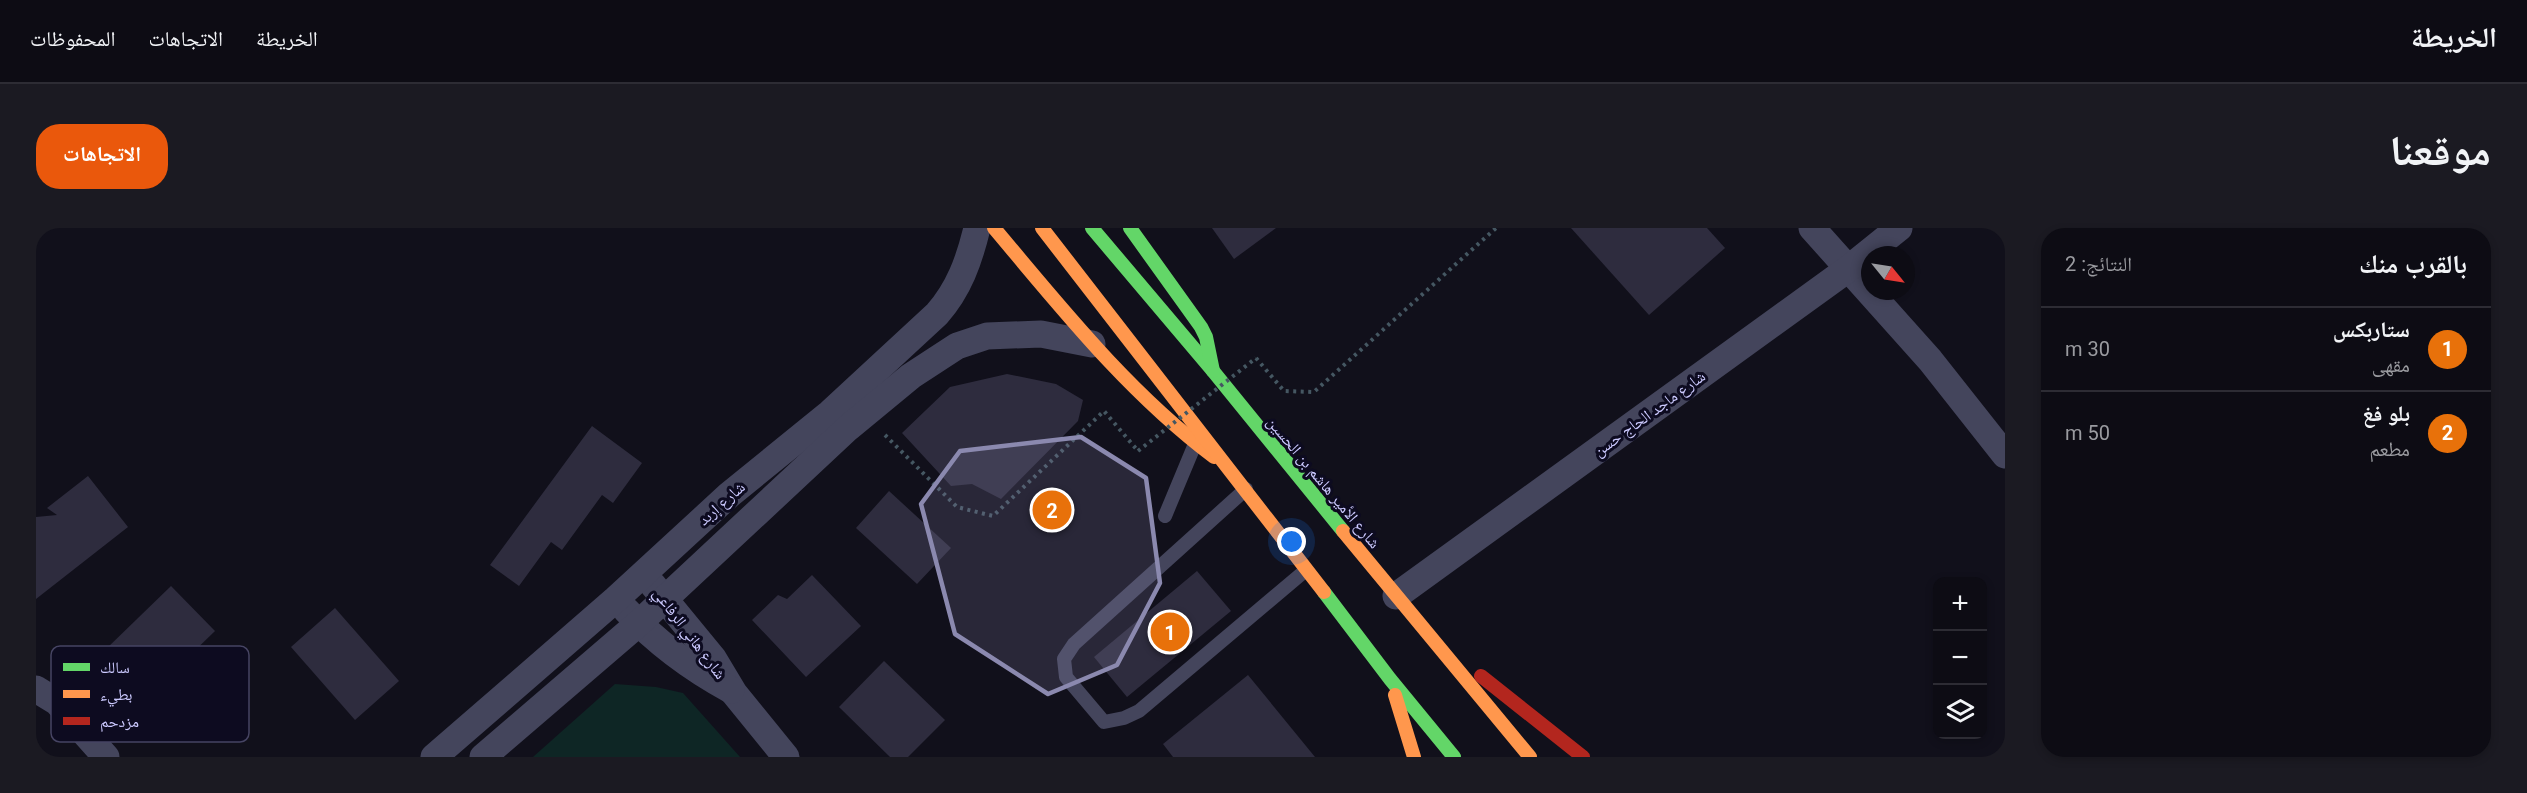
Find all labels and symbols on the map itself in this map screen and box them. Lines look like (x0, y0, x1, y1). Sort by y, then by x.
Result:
north arrow (1861, 246, 1915, 300)
street label: شارع ماجد الحاج حسن (1590, 366, 1710, 461)
street label: شارع الأمير هاشم بن الحسين (1262, 412, 1384, 553)
street label: شارع إربد (694, 477, 749, 530)
pin: 2 (1032, 488, 1072, 532)
your location (1277, 527, 1306, 556)
street label: شارع هاني الرفاعي (647, 584, 730, 685)
pin: 1 (1150, 610, 1190, 654)
legend (51, 646, 249, 742)
text: سالك (100, 658, 130, 677)
text: بطيء (100, 685, 132, 707)
text: مزدحم (100, 712, 139, 732)

